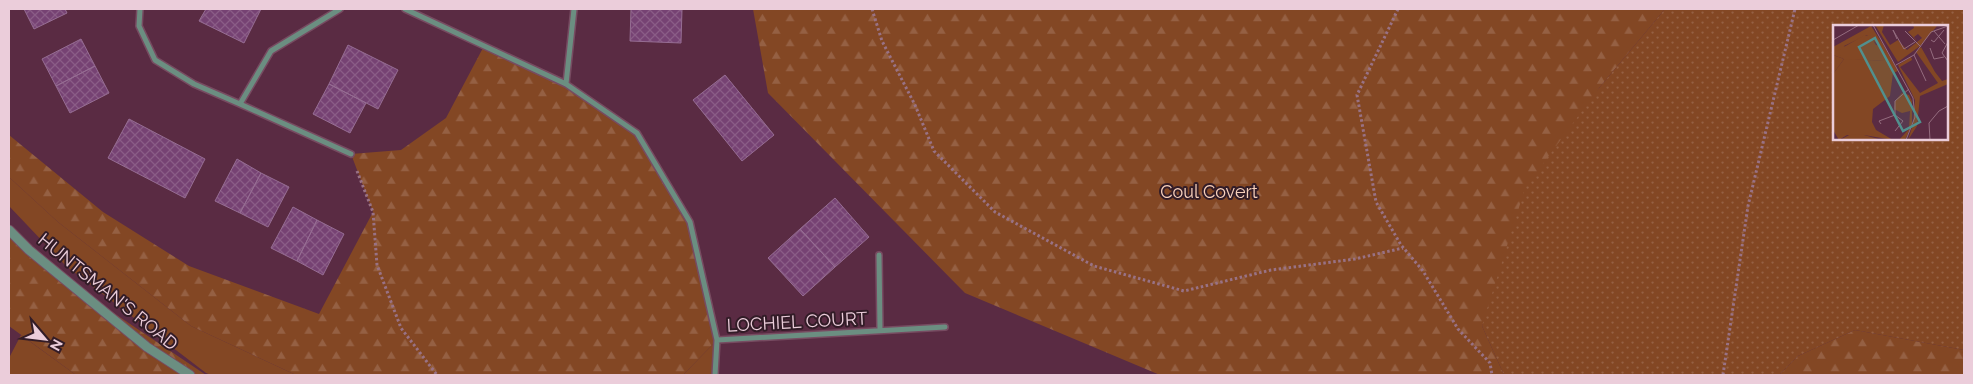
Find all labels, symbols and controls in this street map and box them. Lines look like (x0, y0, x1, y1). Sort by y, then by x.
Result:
inset map (1833, 25, 1948, 140)
park label: Coul Covert (1160, 181, 1258, 202)
street label: HUNTSMAN'S ROAD (34, 229, 182, 355)
street label: LOCHIEL COURT (726, 307, 868, 336)
north arrow (20, 314, 70, 364)

